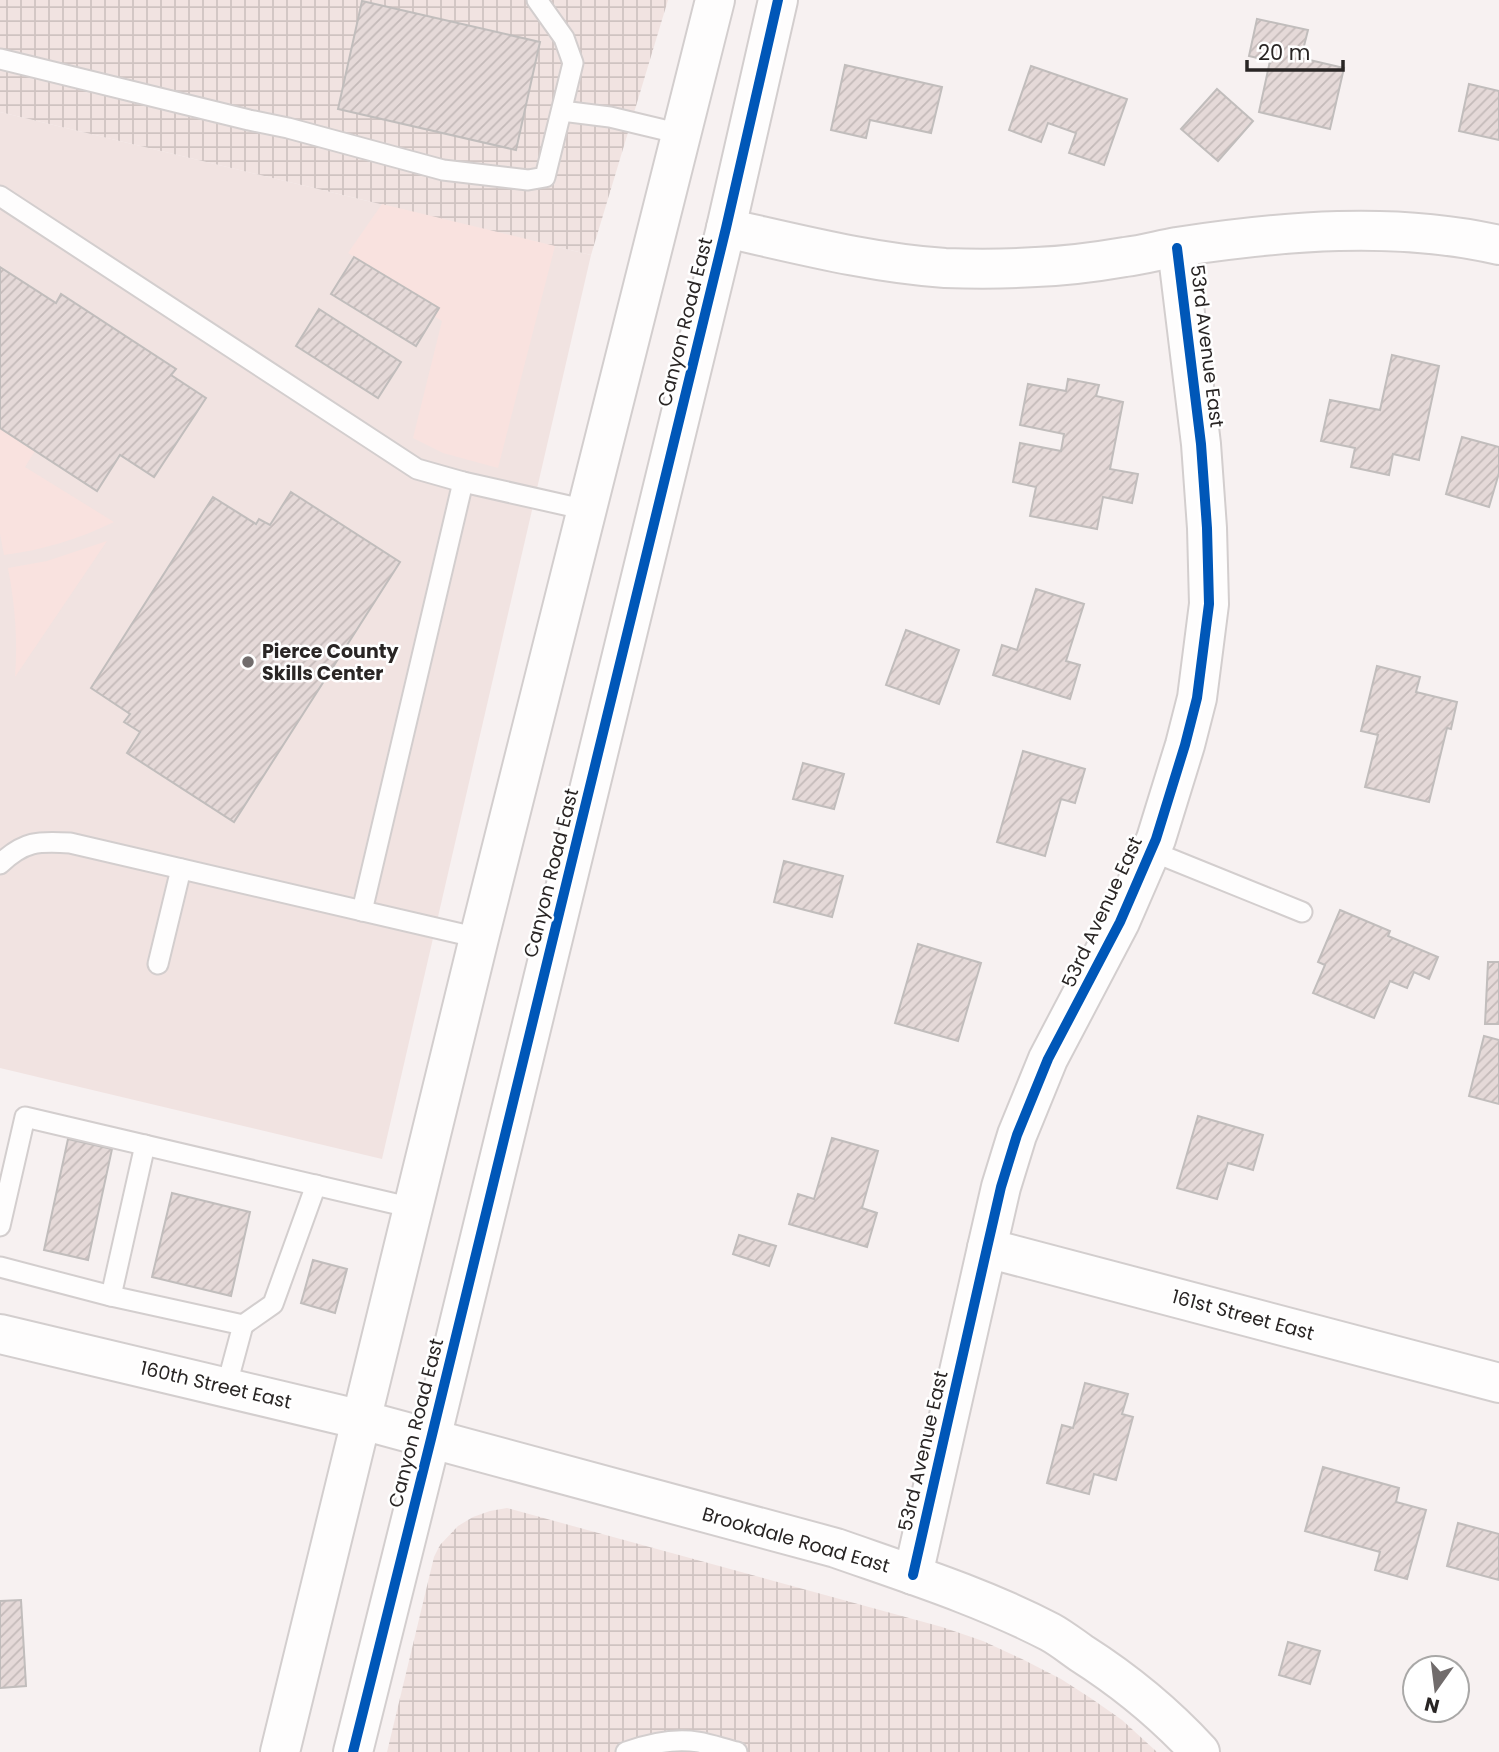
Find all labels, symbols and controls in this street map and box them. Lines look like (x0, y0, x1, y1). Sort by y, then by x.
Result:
scale bar (1247, 28, 1343, 72)
text: 20 m (1258, 38, 1311, 67)
street label: Canyon Road East (651, 234, 719, 410)
street label: 53rd Avenue East (1184, 263, 1230, 429)
place label: Pierce County Skills Center (262, 638, 399, 687)
marker: Pierce County Skills Center (240, 654, 256, 670)
street label: Canyon Road East (517, 785, 585, 961)
street label: 53rd Avenue East (1055, 832, 1149, 992)
street label: 161st Street East (1169, 1283, 1317, 1347)
street label: Canyon Road East (382, 1335, 450, 1511)
street label: 160th Street East (138, 1354, 294, 1416)
street label: 53rd Avenue East (891, 1368, 955, 1534)
street label: Brookdale Road East (699, 1500, 893, 1580)
north arrow (1401, 1654, 1471, 1724)
text: N (1422, 1690, 1442, 1720)

